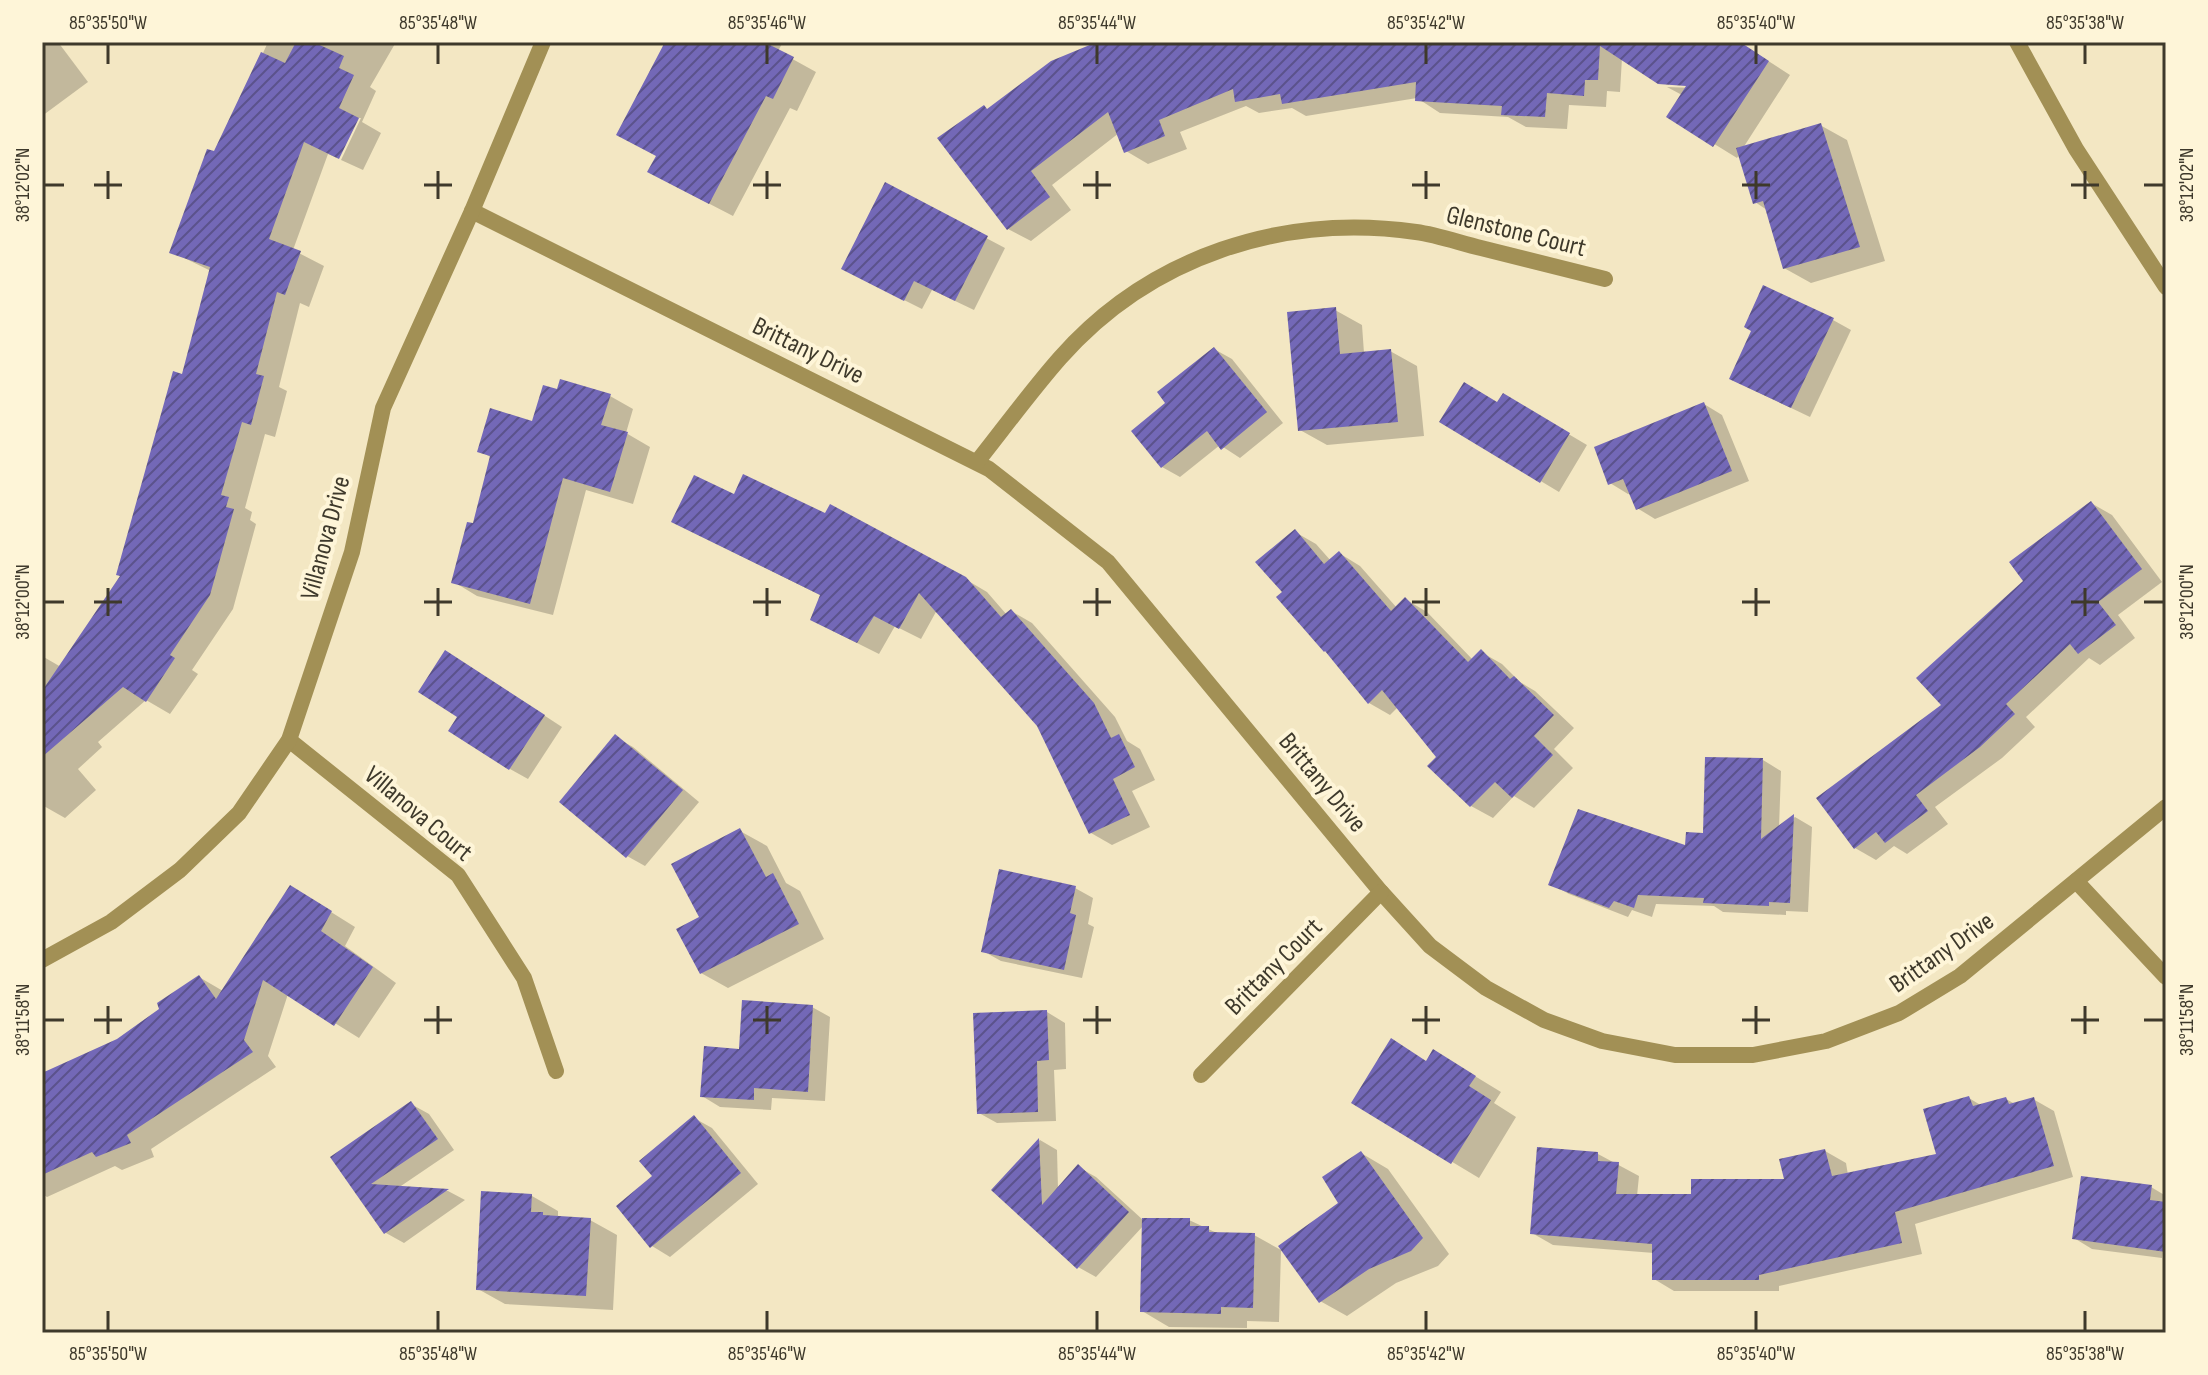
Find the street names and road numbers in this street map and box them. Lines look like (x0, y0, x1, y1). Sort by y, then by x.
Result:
street label: Glenstone Court (1443, 200, 1589, 264)
street label: Brittany Drive (747, 311, 869, 391)
street label: Villanova Drive (295, 473, 357, 603)
street label: Brittany Drive (1271, 727, 1373, 839)
street label: Villanova Court (358, 760, 478, 868)
street label: Brittany Drive (1884, 906, 2000, 1000)
street label: Brittany Court (1219, 912, 1329, 1022)

